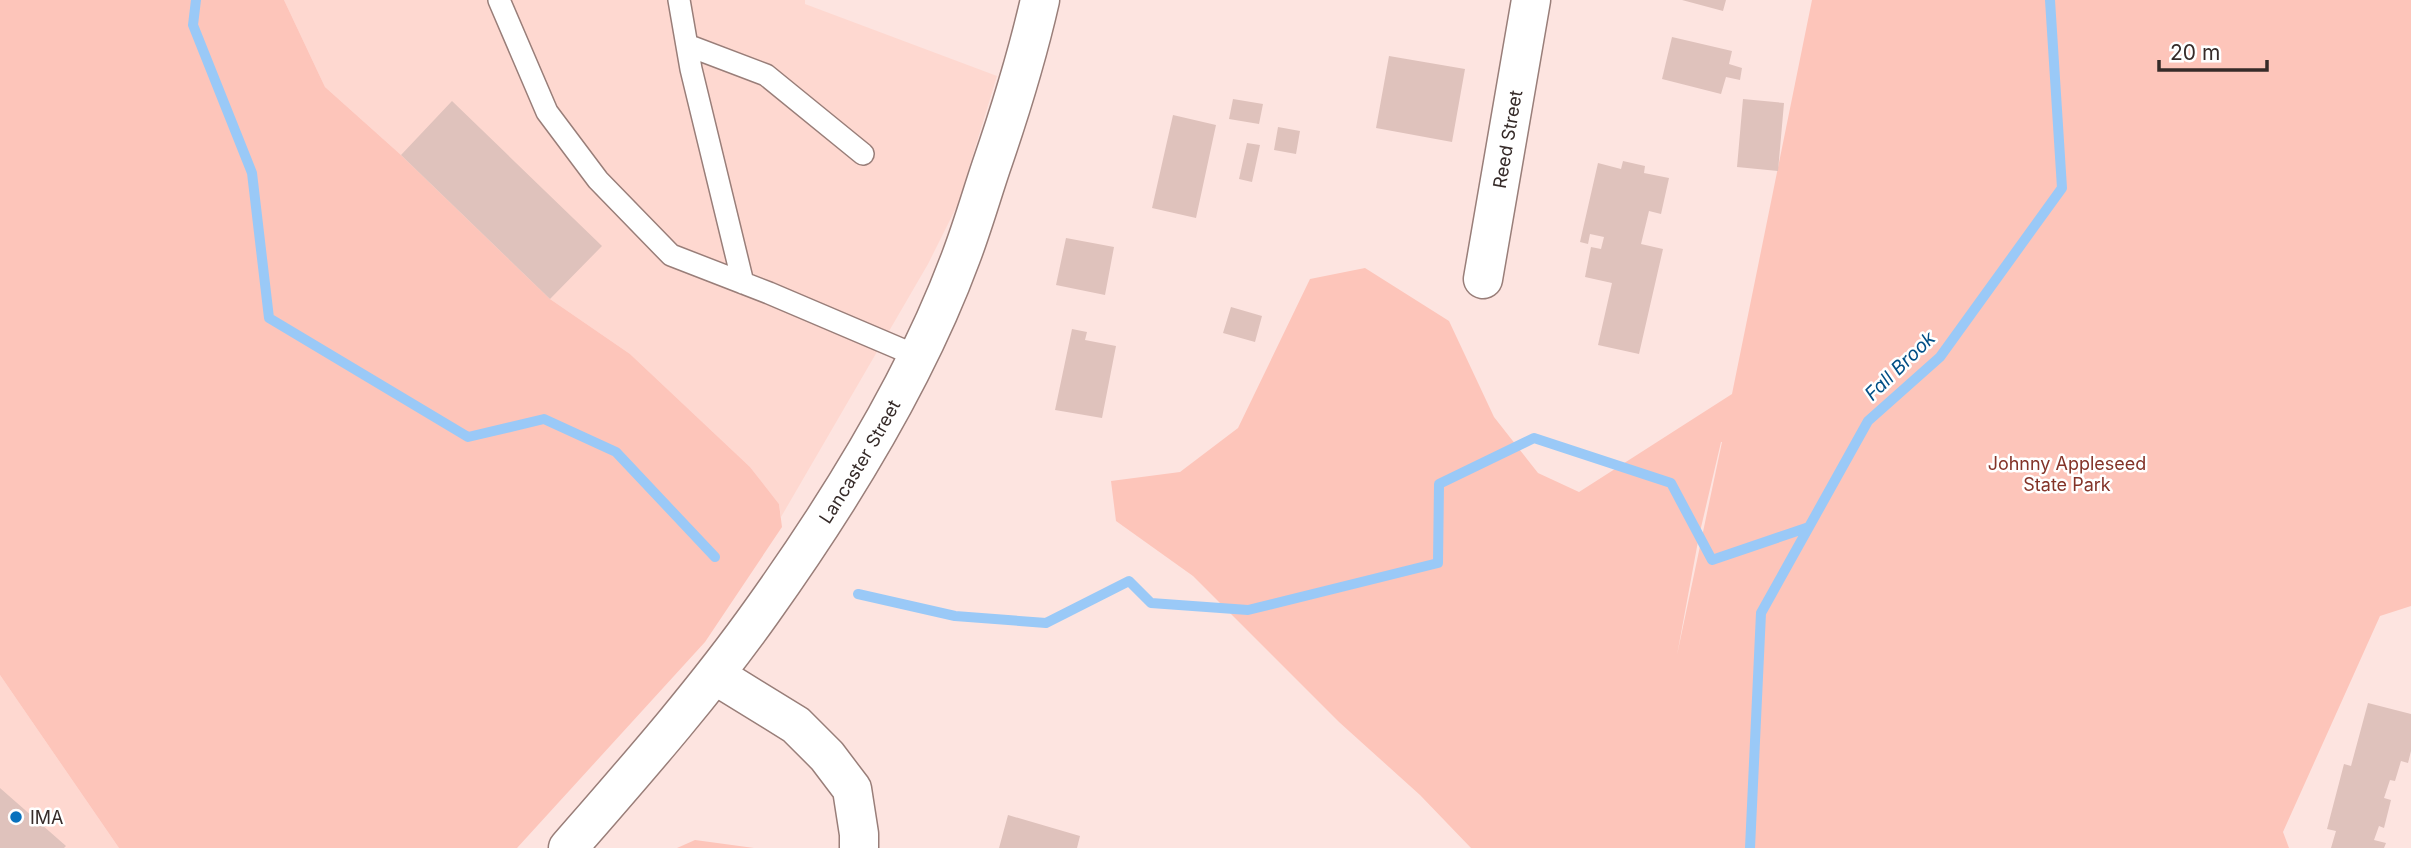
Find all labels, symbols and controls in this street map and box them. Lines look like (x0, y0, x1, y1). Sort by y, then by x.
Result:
scale bar (2159, 28, 2268, 72)
text: 20 m (2170, 40, 2220, 65)
street label: Reed Street (1488, 88, 1526, 190)
water label: Fall Brook (1860, 326, 1940, 405)
street label: Lancaster Street (814, 396, 904, 527)
park label: Johnny Appleseed State Park (1988, 453, 2146, 495)
place label: IMA (30, 807, 64, 828)
marker: IMA (8, 809, 24, 825)

